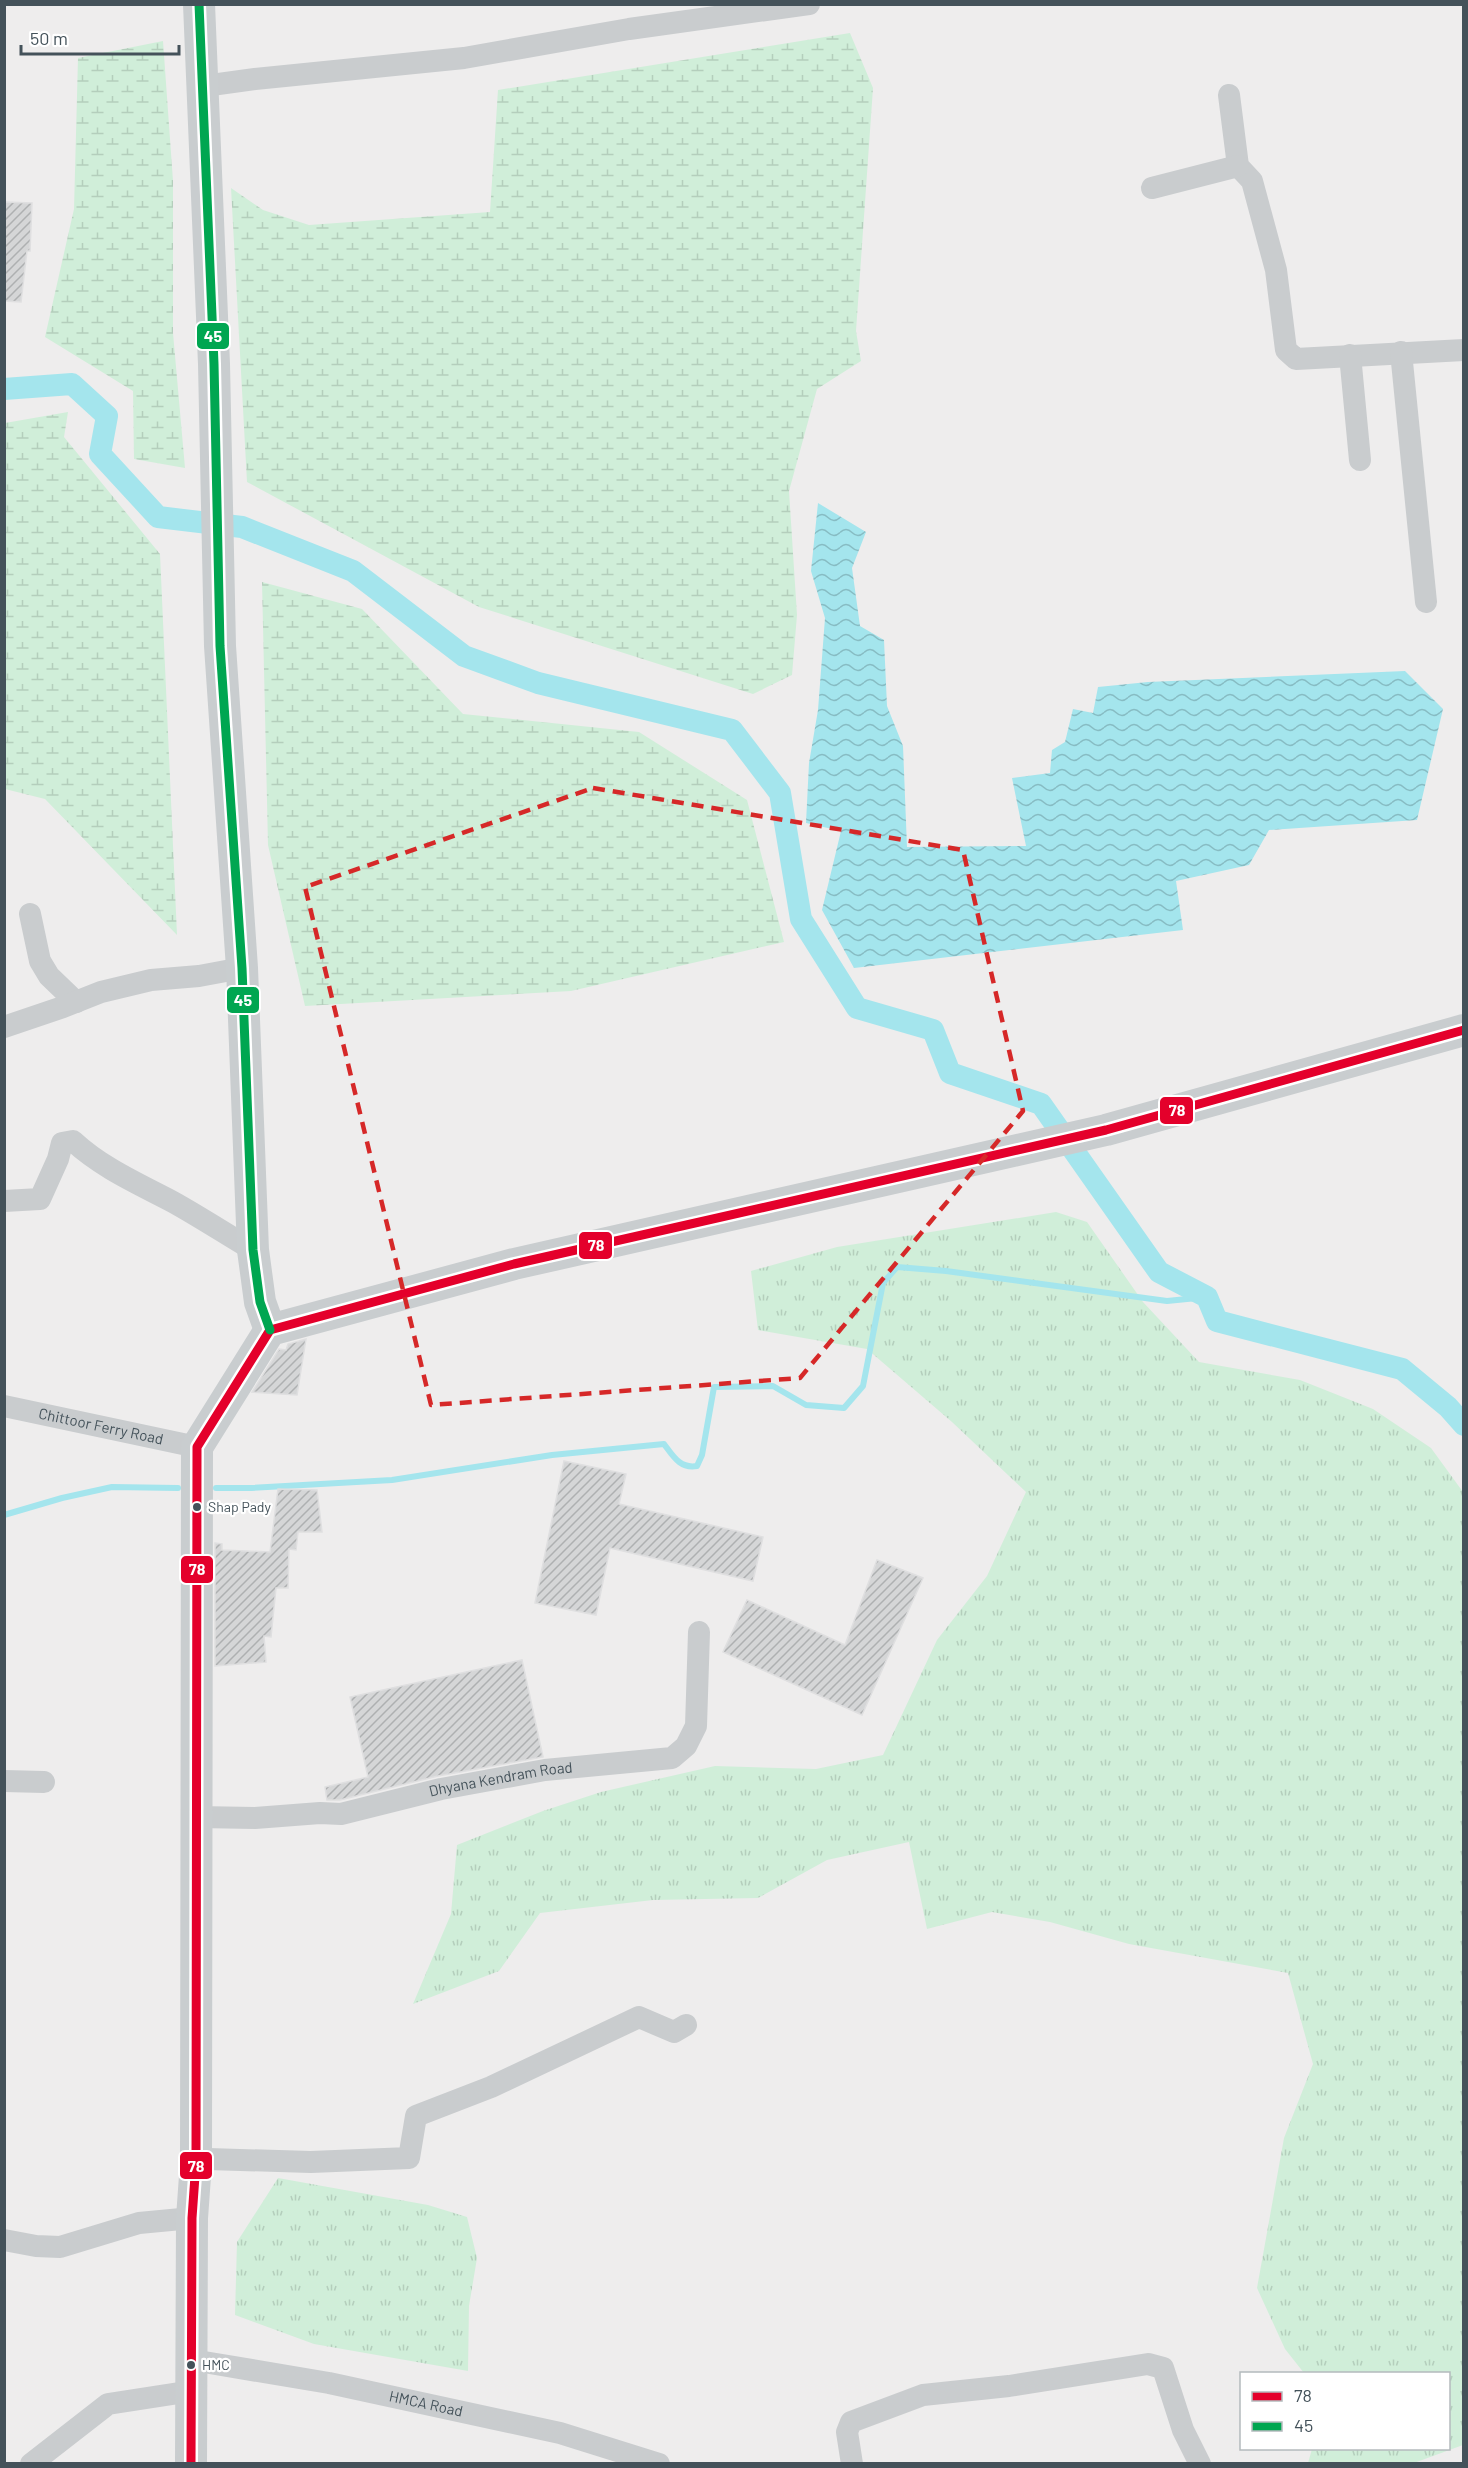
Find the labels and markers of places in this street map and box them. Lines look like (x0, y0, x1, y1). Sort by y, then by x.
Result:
place label: Shap Pady (208, 1498, 271, 1515)
marker: Shap Pady (191, 1501, 203, 1513)
place label: HMC (202, 2356, 230, 2373)
marker: HMC (185, 2359, 197, 2371)

